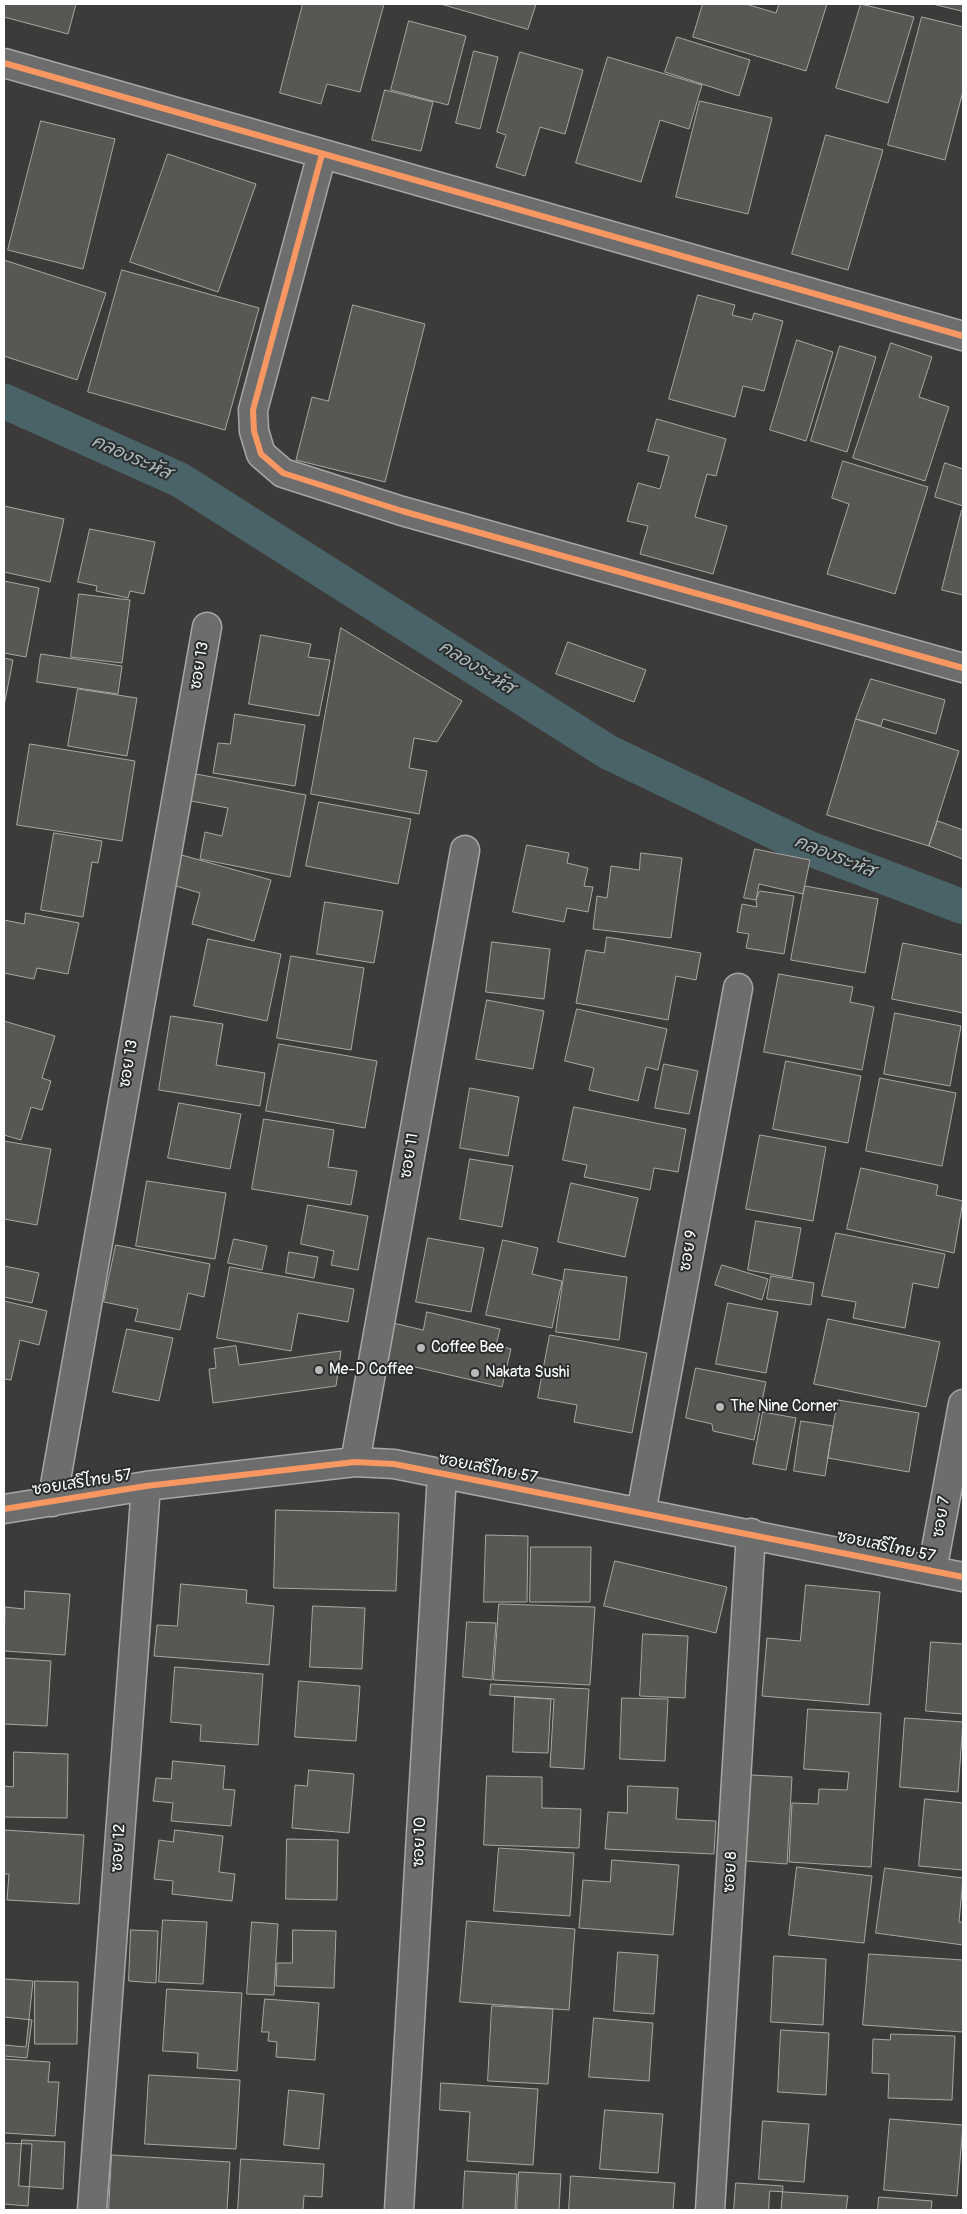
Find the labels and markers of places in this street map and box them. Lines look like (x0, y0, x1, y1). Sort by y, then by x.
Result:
place label: Coffee Bee (431, 1338, 504, 1358)
marker: Coffee Bee (415, 1342, 427, 1354)
place label: Me-D Coffee (329, 1360, 413, 1380)
place label: Nakata Sushi (485, 1363, 569, 1383)
marker: Me-D Coffee (313, 1364, 325, 1376)
marker: Nakata Sushi (469, 1367, 481, 1379)
place label: The Nine Corner (730, 1397, 838, 1417)
marker: The Nine Corner (714, 1401, 726, 1413)

